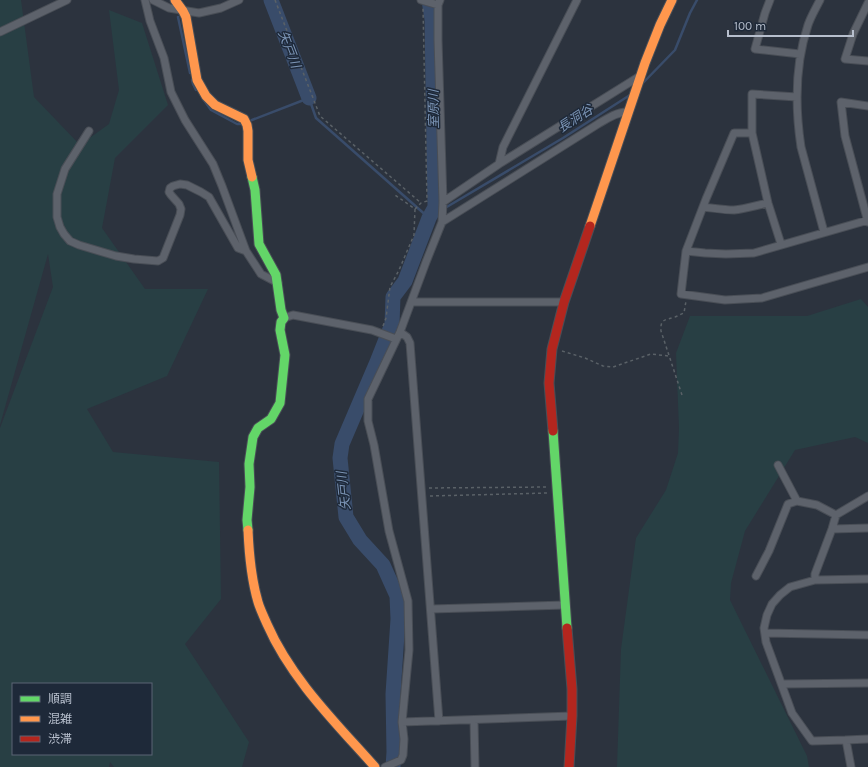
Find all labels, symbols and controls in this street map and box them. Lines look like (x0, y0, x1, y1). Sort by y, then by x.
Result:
scale bar (728, 12, 853, 38)
text: 100 m (734, 19, 766, 33)
water label: 矢戸川 (276, 28, 304, 72)
water label: 室原川 (426, 87, 441, 129)
water label: 長洞谷 (555, 101, 597, 135)
water label: 矢戸川 (334, 469, 353, 511)
legend (12, 683, 152, 755)
text: 順調 (48, 692, 72, 706)
text: 混雑 (48, 712, 72, 726)
text: 渋滞 (48, 732, 72, 746)

